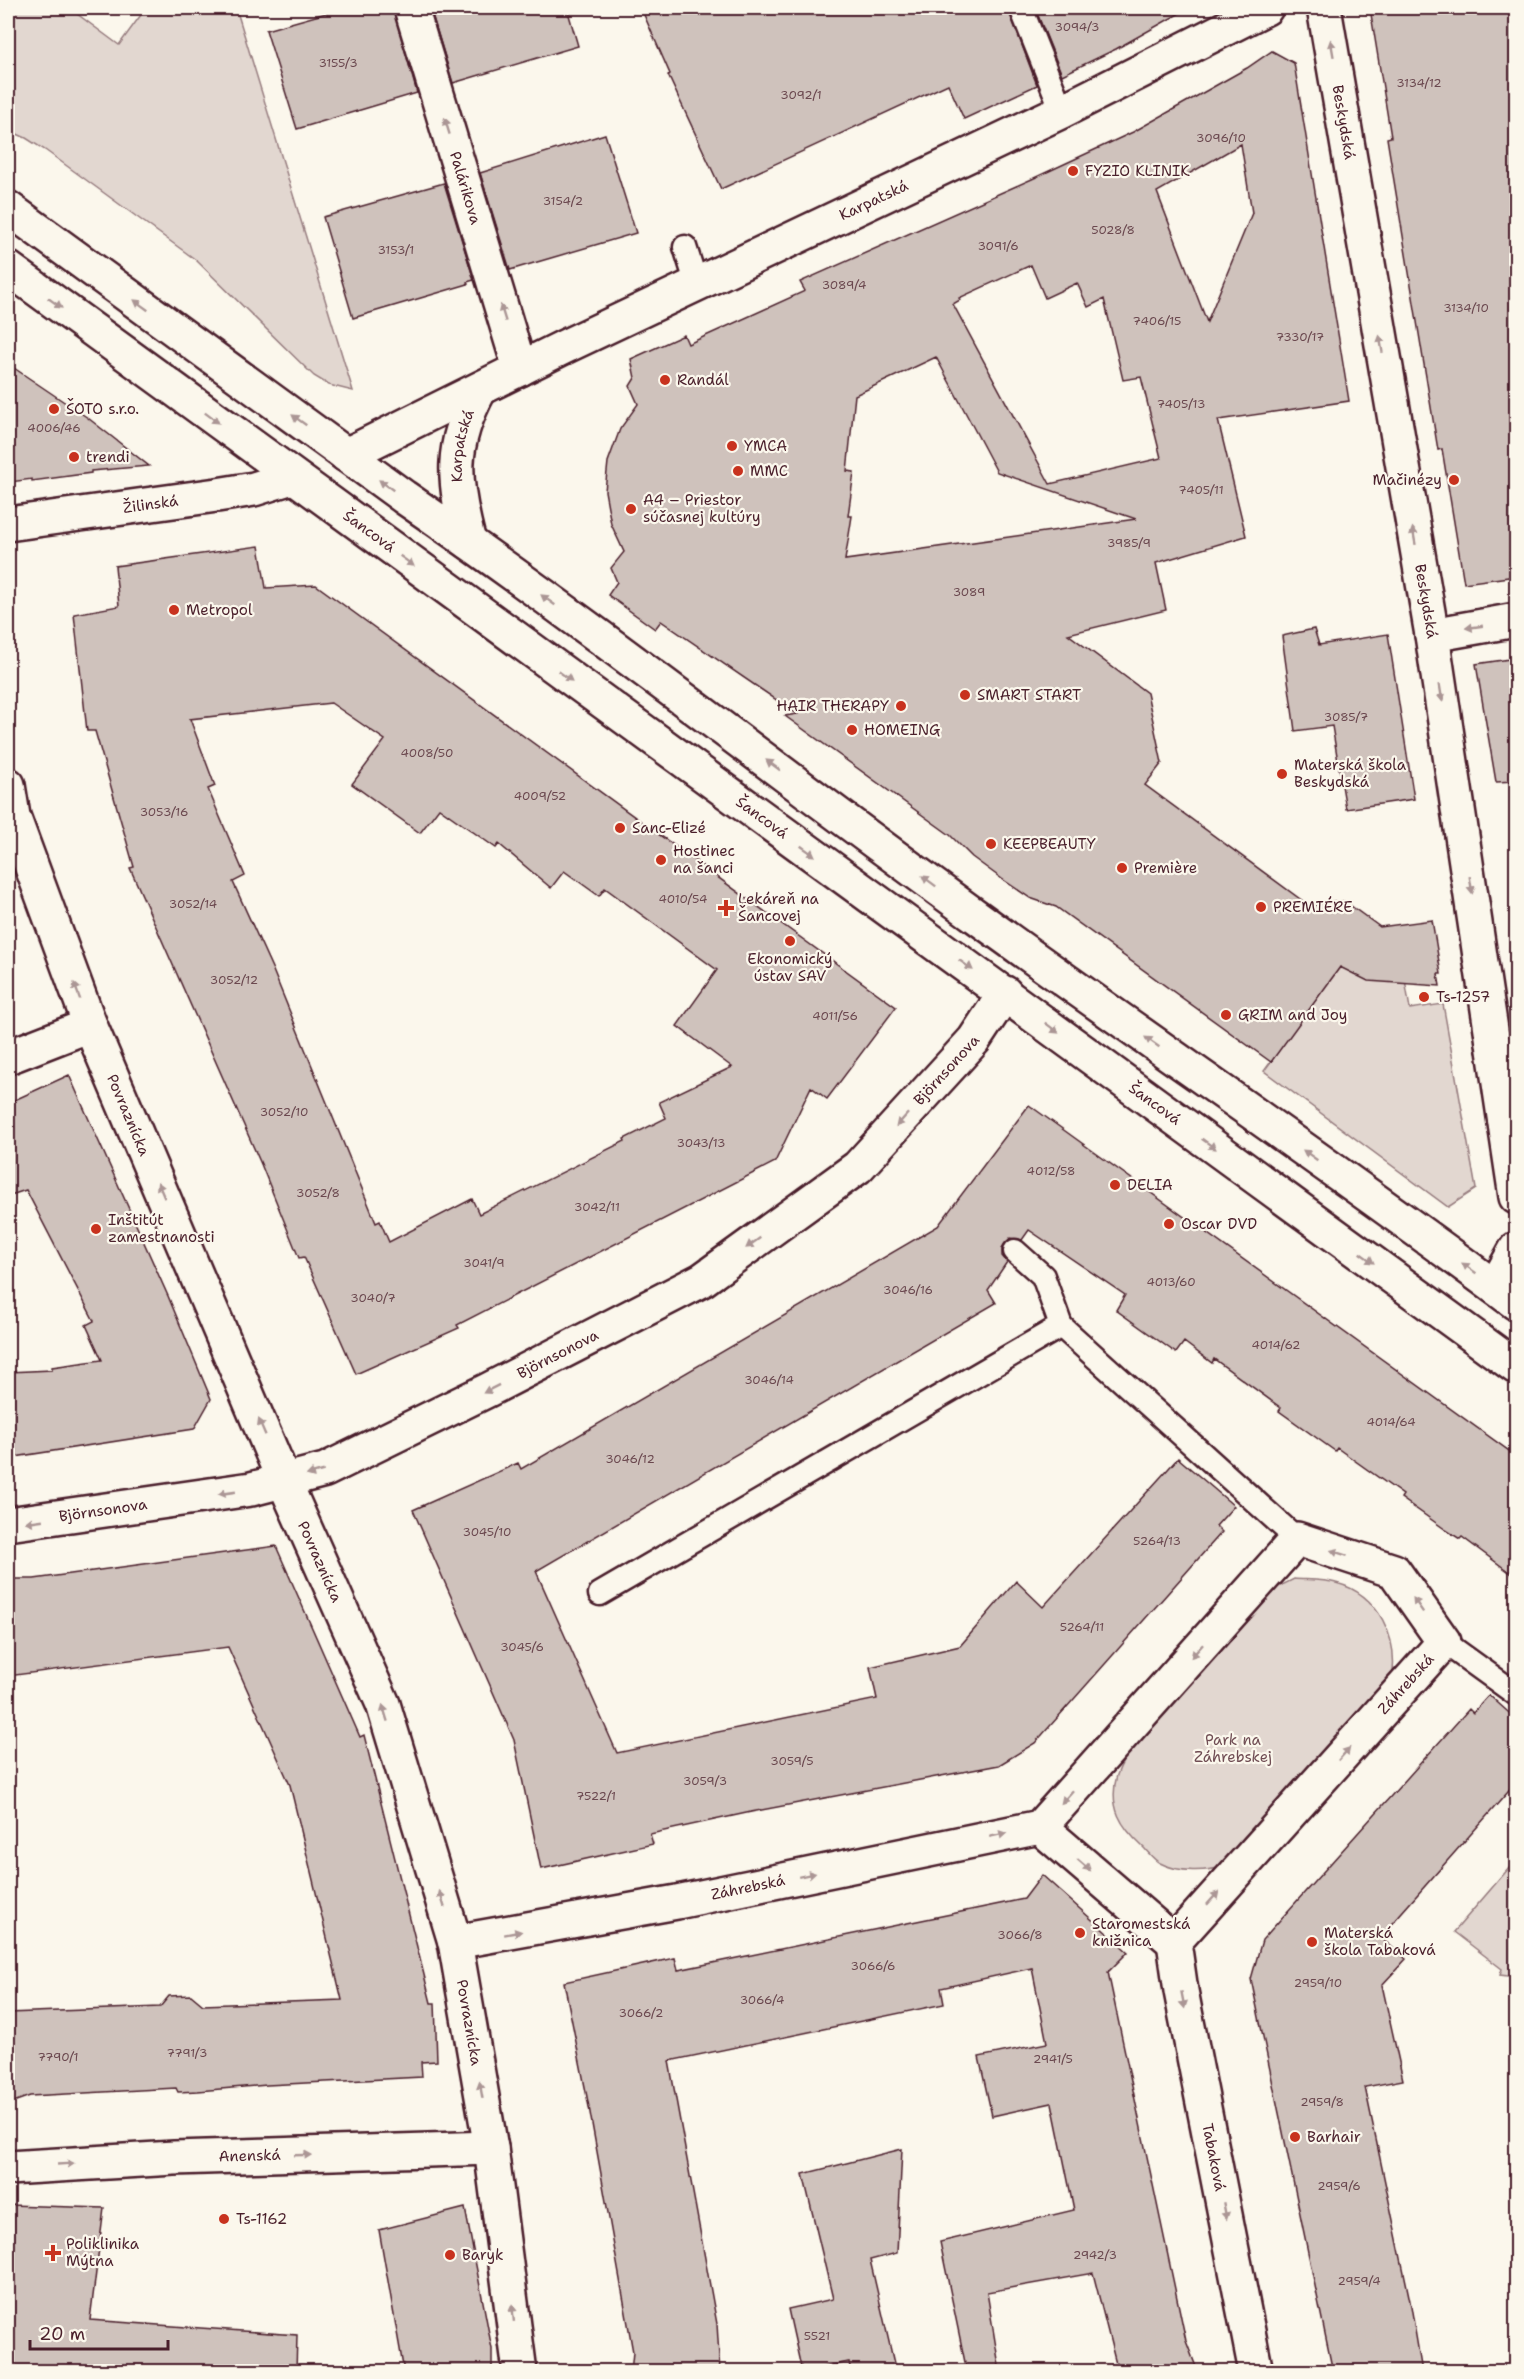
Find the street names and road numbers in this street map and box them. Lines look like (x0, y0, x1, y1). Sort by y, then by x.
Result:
street label: Beskydská (1327, 84, 1360, 162)
street label: Palárikova (445, 149, 486, 228)
street label: Karpatská (836, 175, 912, 225)
street label: Karpatská (447, 406, 479, 483)
street label: Žilinská (122, 490, 180, 518)
street label: Šancová (339, 505, 400, 557)
street label: Beskydská (1410, 563, 1443, 641)
street label: Šancová (732, 791, 793, 844)
street label: Björnsonova (909, 1030, 984, 1110)
street label: Povraznícka (102, 1071, 155, 1160)
street label: Šancová (1125, 1077, 1185, 1130)
street label: Björnsonova (514, 1325, 603, 1383)
street label: Björnsonova (58, 1494, 149, 1527)
street label: Povraznícka (293, 1518, 347, 1606)
street label: Záhrebská (1373, 1649, 1439, 1719)
street label: Záhrebská (709, 1870, 787, 1905)
street label: Povraznícka (452, 1978, 487, 2068)
street label: Tabaková (1197, 2122, 1230, 2194)
street label: Anenská (218, 2145, 282, 2167)

